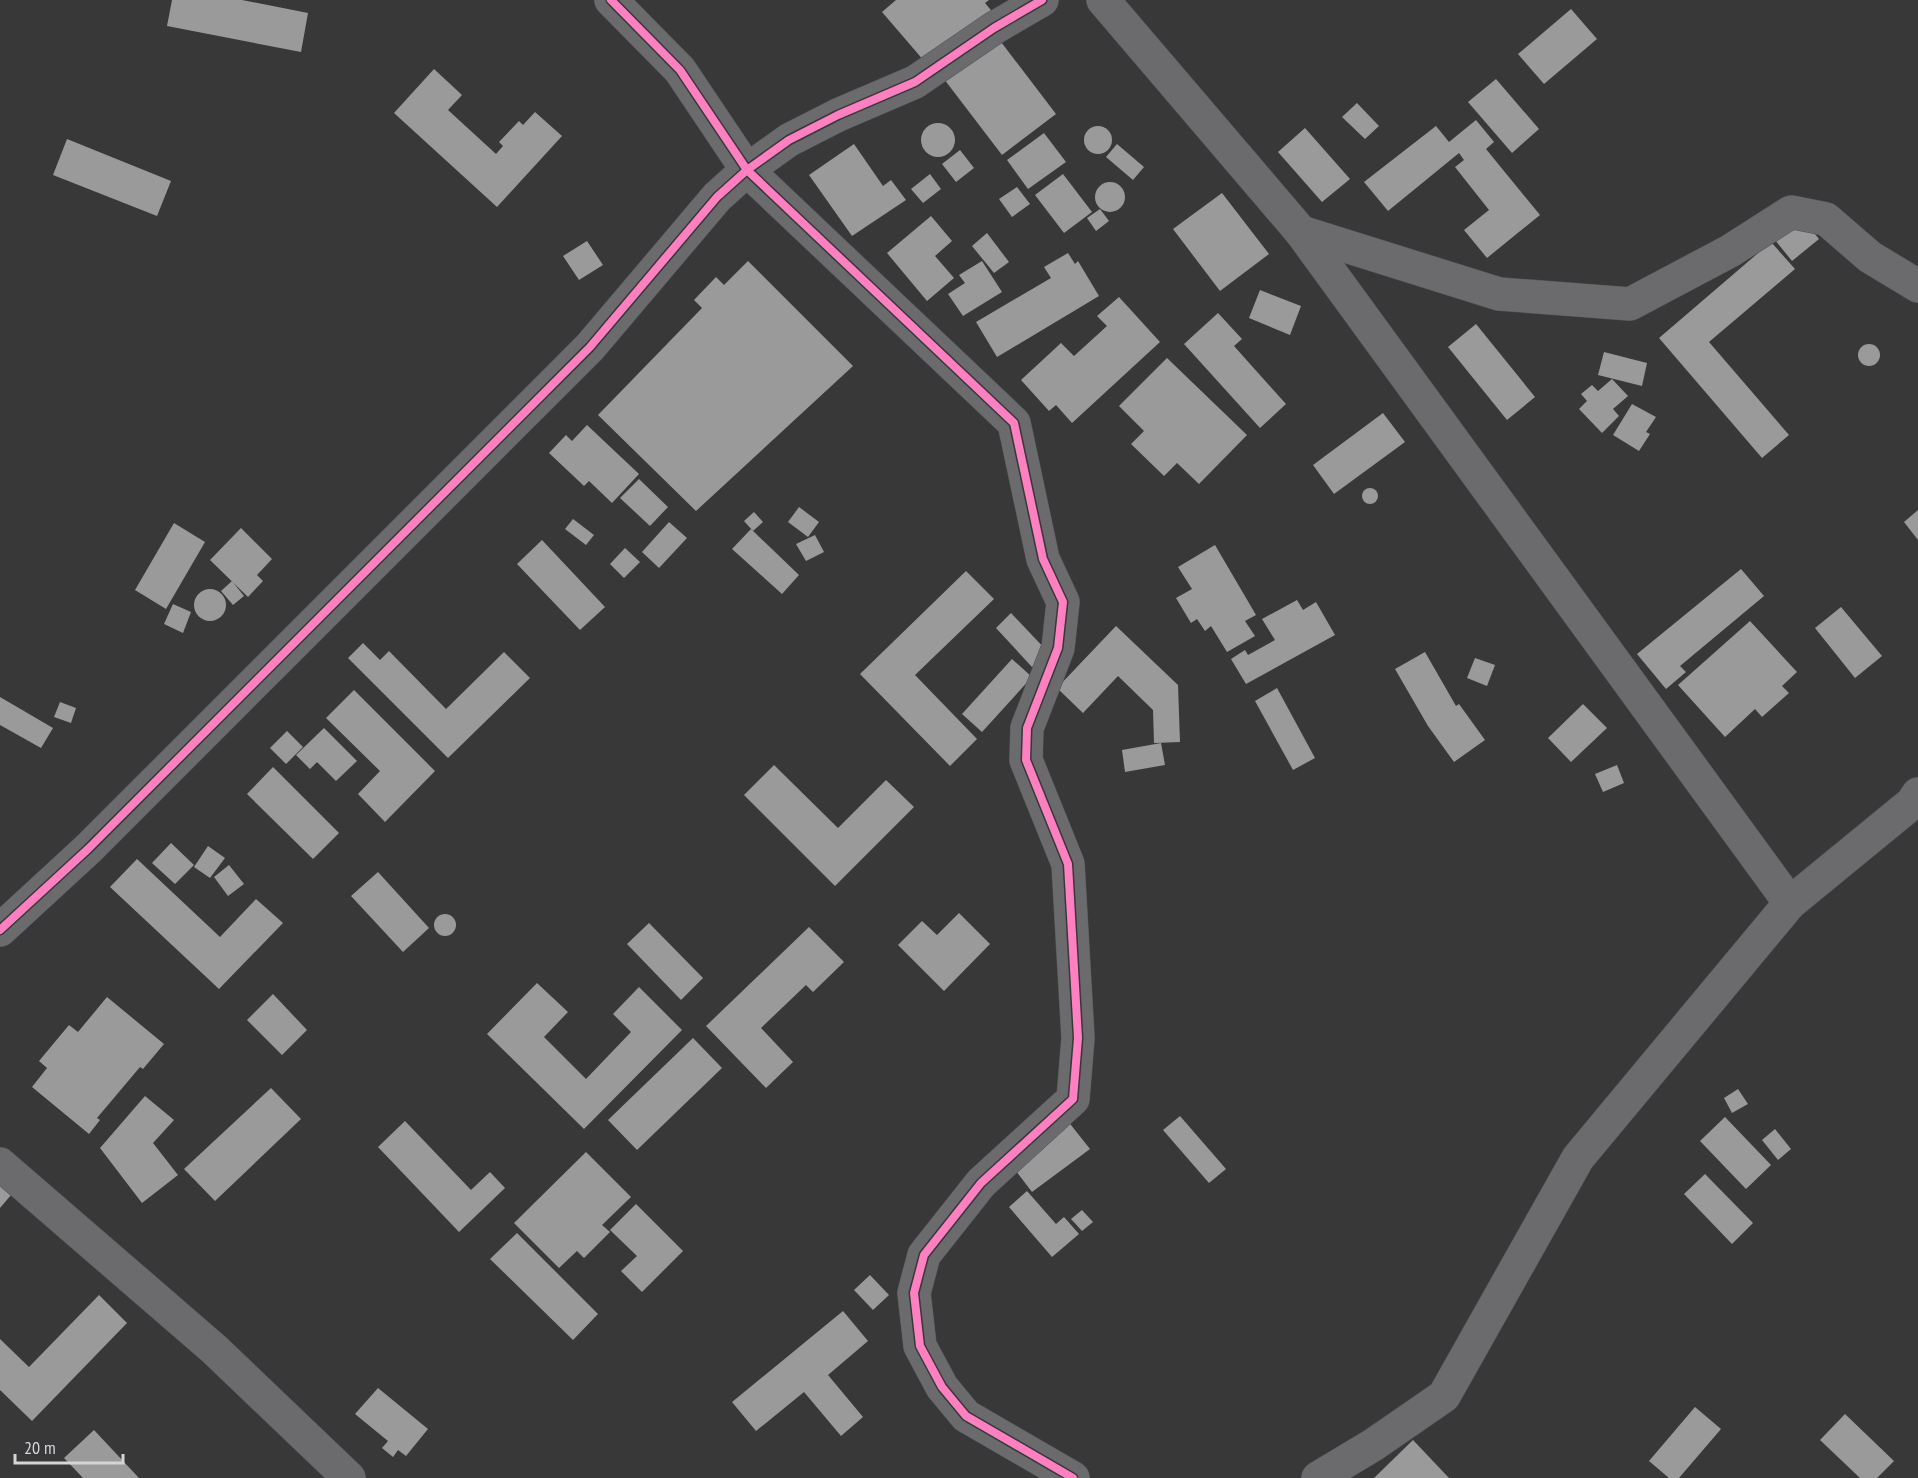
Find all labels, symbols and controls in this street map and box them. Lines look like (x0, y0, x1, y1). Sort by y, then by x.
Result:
scale bar (15, 1427, 123, 1465)
text: 20 m (24, 1436, 56, 1459)

